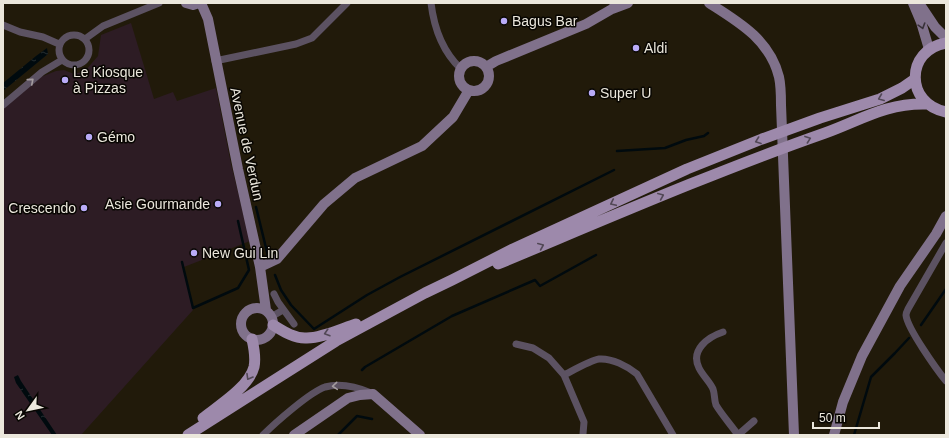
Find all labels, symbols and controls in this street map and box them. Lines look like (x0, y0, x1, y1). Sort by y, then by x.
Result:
place label: Bagus Bar (512, 13, 578, 29)
marker: Bagus Bar (499, 16, 509, 26)
one-way arrow (917, 22, 926, 29)
place label: Aldi (644, 40, 667, 56)
marker: Aldi (631, 43, 641, 53)
place label: Le Kiosque à Pizzas (73, 64, 143, 96)
marker: Le Kiosque à Pizzas (60, 75, 70, 85)
one-way arrow (27, 79, 34, 86)
place label: Super U (600, 85, 651, 101)
street label: Avenue de Verdun (227, 86, 267, 202)
marker: Super U (587, 88, 597, 98)
one-way arrow (878, 94, 885, 102)
place label: Gémo (97, 129, 135, 145)
marker: Gémo (84, 132, 94, 142)
one-way arrow (755, 136, 762, 144)
one-way arrow (805, 136, 812, 144)
one-way arrow (657, 193, 664, 201)
place label: Asie Gourmande (105, 196, 210, 212)
one-way arrow (610, 198, 618, 206)
marker: Asie Gourmande (213, 199, 223, 209)
place label: Crescendo (8, 200, 76, 216)
marker: Crescendo (79, 203, 89, 213)
one-way arrow (537, 243, 544, 251)
place label: New Gui Lin (202, 245, 278, 261)
marker: New Gui Lin (189, 248, 199, 258)
one-way arrow (323, 329, 330, 337)
one-way arrow (246, 373, 253, 380)
one-way arrow (332, 382, 338, 391)
north arrow (8, 390, 48, 430)
scale bar (813, 404, 879, 430)
text: N (12, 409, 27, 422)
text: 50 m (819, 411, 846, 425)

